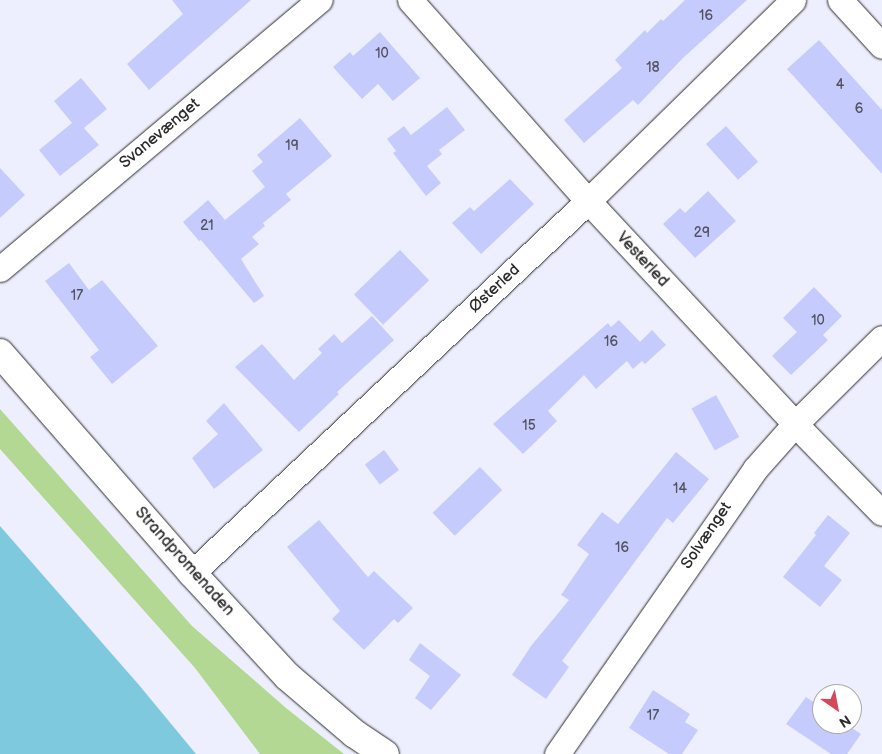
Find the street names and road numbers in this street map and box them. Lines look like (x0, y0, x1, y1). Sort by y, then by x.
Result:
street label: Svanevænget (116, 95, 204, 173)
street label: Vesterled (612, 229, 672, 291)
street label: Østerled (466, 261, 524, 317)
street label: Solvænget (678, 499, 736, 573)
street label: Strandpromenaden (130, 504, 238, 620)

